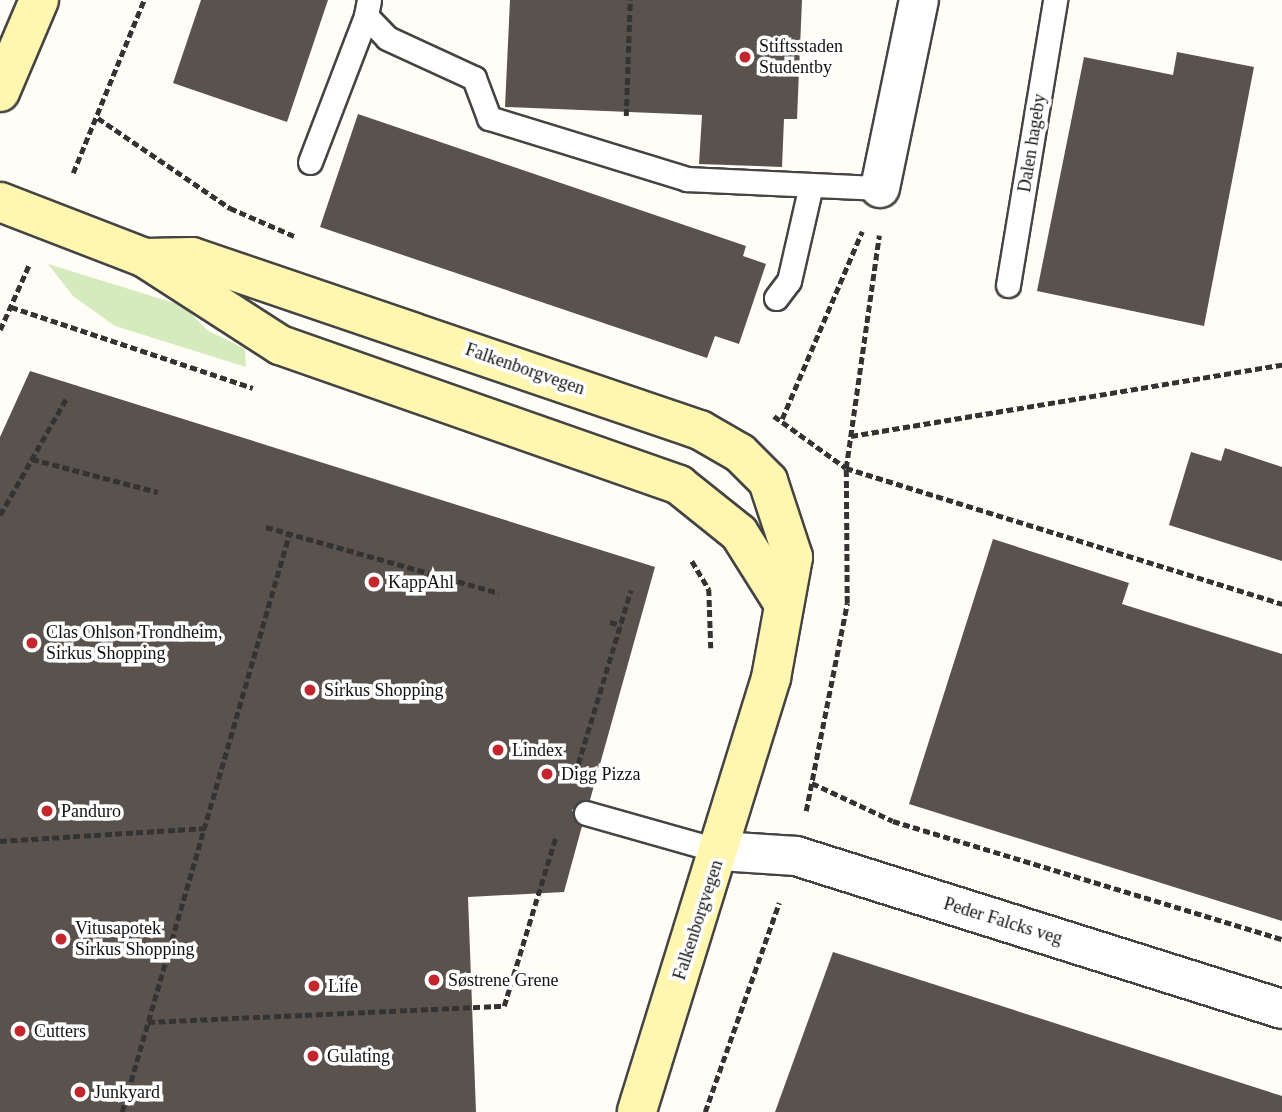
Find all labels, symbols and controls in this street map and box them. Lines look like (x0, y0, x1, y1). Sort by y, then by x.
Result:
place label: Stiftsstaden Studentby (759, 36, 843, 78)
marker: Stiftsstaden Studentby (737, 49, 753, 65)
street label: Dalen hageby (1014, 92, 1050, 194)
street label: Falkenborgvegen (463, 338, 587, 400)
place label: KappAhl (388, 571, 454, 593)
marker: KappAhl (366, 574, 382, 590)
place label: Clas Ohlson Trondheim, Sirkus Shopping (46, 622, 223, 664)
marker: Clas Ohlson Trondheim, Sirkus Shopping (24, 635, 40, 651)
place label: Sirkus Shopping (324, 679, 444, 701)
marker: Sirkus Shopping (302, 682, 318, 698)
place label: Lindex (512, 739, 563, 761)
marker: Lindex (490, 742, 506, 758)
place label: Digg Pizza (561, 763, 640, 785)
marker: Digg Pizza (539, 766, 555, 782)
place label: Panduro (61, 800, 121, 822)
marker: Panduro (39, 803, 55, 819)
street label: Falkenborgvegen (668, 857, 728, 983)
street label: Peder Falcks veg (941, 893, 1065, 949)
place label: Vitusapotek Sirkus Shopping (75, 918, 195, 960)
marker: Vitusapotek Sirkus Shopping (53, 931, 69, 947)
place label: Søstrene Grene (448, 969, 558, 991)
marker: Søstrene Grene (426, 972, 442, 988)
place label: Life (328, 975, 358, 997)
marker: Life (306, 978, 322, 994)
place label: Cutters (34, 1020, 86, 1042)
marker: Cutters (12, 1023, 28, 1039)
place label: Gulating (327, 1045, 390, 1067)
marker: Gulating (305, 1048, 321, 1064)
place label: Junkyard (94, 1081, 160, 1103)
marker: Junkyard (72, 1084, 88, 1100)

